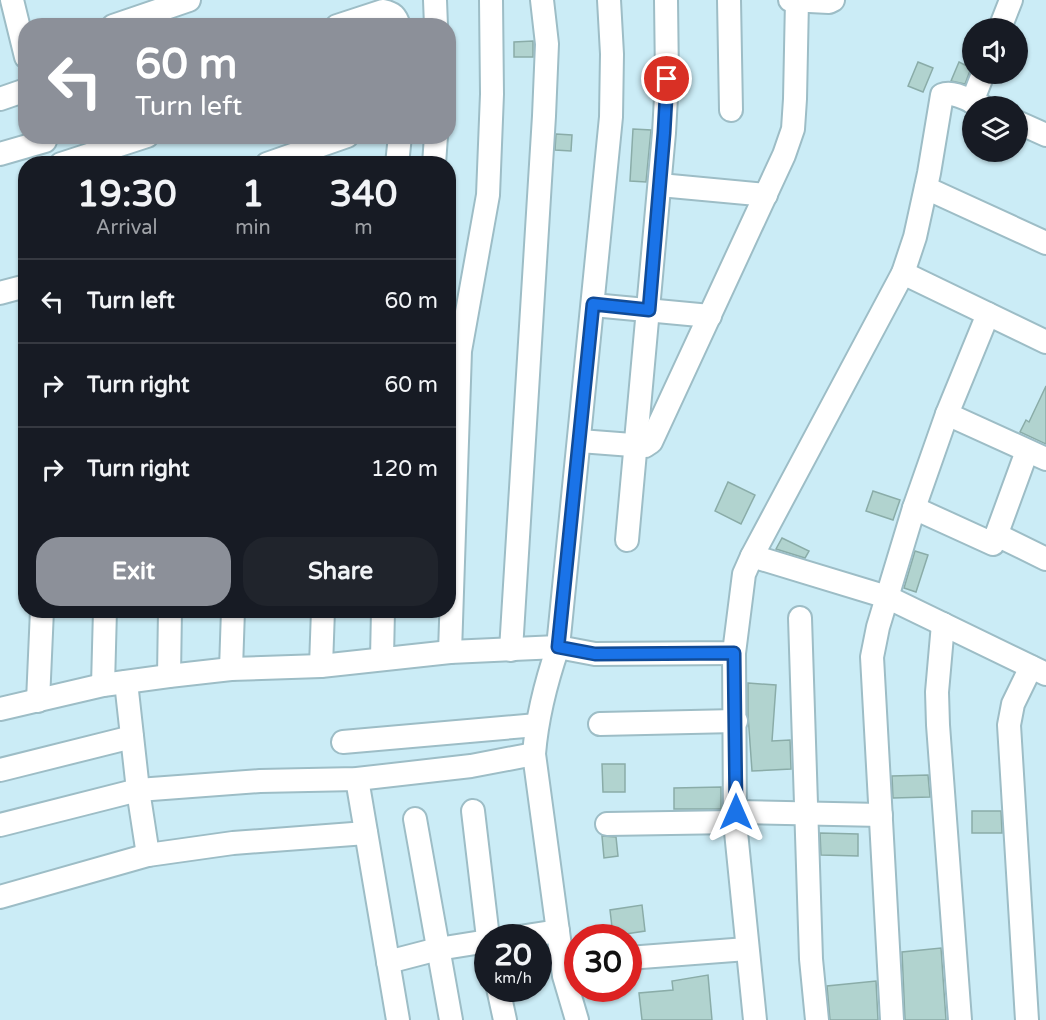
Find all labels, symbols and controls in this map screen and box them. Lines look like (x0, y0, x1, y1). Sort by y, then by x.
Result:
map controls (962, 18, 1028, 162)
button: sound (962, 18, 1028, 84)
text: 60 m (135, 39, 237, 90)
icon: left (36, 42, 114, 120)
pin (641, 53, 692, 104)
icon: arrive (650, 62, 683, 95)
text: Turn left (135, 90, 242, 123)
button: layers (962, 96, 1028, 162)
text: 19:30 (77, 173, 177, 216)
text: 1 (242, 173, 264, 216)
text: 340 (329, 173, 397, 216)
text: Arrival (96, 216, 158, 240)
text: min (235, 216, 271, 240)
text: m (354, 216, 373, 240)
icon: left (36, 285, 69, 318)
text: Turn left (87, 288, 175, 314)
text: 60 m (384, 288, 438, 314)
icon: right (36, 369, 69, 402)
text: Turn right (87, 372, 189, 398)
text: 60 m (384, 372, 438, 398)
icon: right (36, 453, 69, 486)
text: Turn right (87, 456, 189, 482)
text: 120 m (371, 456, 438, 482)
button: Exit (36, 537, 231, 606)
button: Share (243, 537, 438, 606)
position arrow (704, 780, 768, 844)
speed limit sign: 30 (564, 924, 642, 1002)
text: 20 (494, 937, 532, 974)
text: km/h (494, 969, 532, 987)

